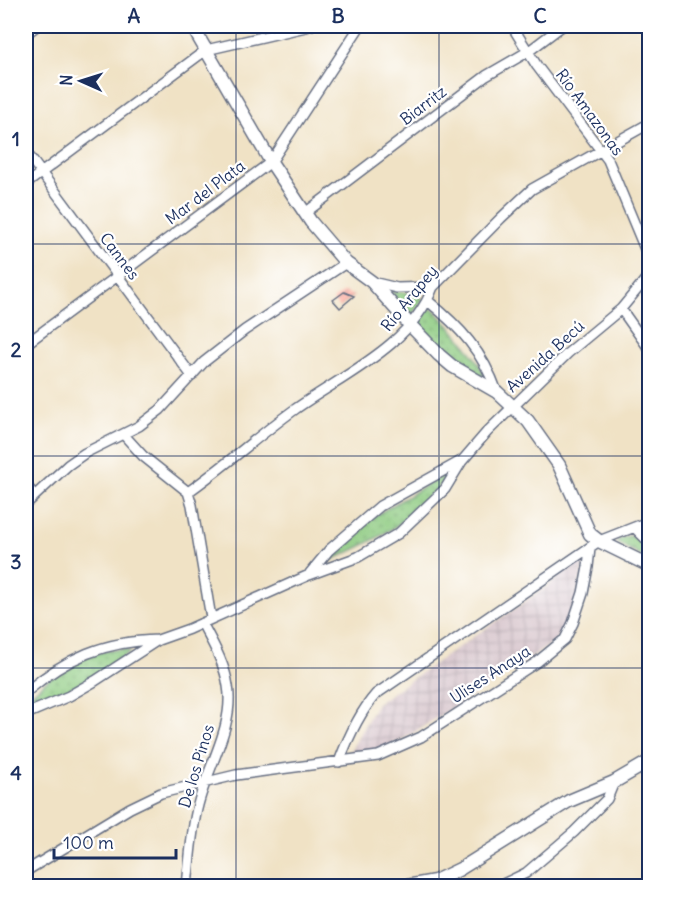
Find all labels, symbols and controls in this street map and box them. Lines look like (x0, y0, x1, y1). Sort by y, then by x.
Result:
text: A (128, 3, 141, 28)
text: B (331, 3, 345, 28)
text: C (533, 3, 547, 28)
north arrow (51, 51, 111, 111)
street label: Río Amazonas (552, 65, 628, 159)
text: N (56, 74, 76, 86)
street label: Biarritz (396, 81, 450, 129)
text: 1 (12, 126, 20, 151)
street label: Mar del Plata (161, 156, 249, 228)
street label: Cannes (96, 228, 144, 284)
street label: Río Arapey (376, 261, 442, 335)
street label: Avenida Becú (502, 316, 588, 396)
text: 2 (11, 337, 22, 362)
text: 3 (10, 549, 22, 574)
street label: Ulises Anaya (446, 641, 534, 707)
street label: De los Pinos (174, 722, 218, 810)
text: 4 (10, 760, 22, 785)
scale bar (54, 822, 176, 860)
text: 100 m (63, 831, 114, 854)

